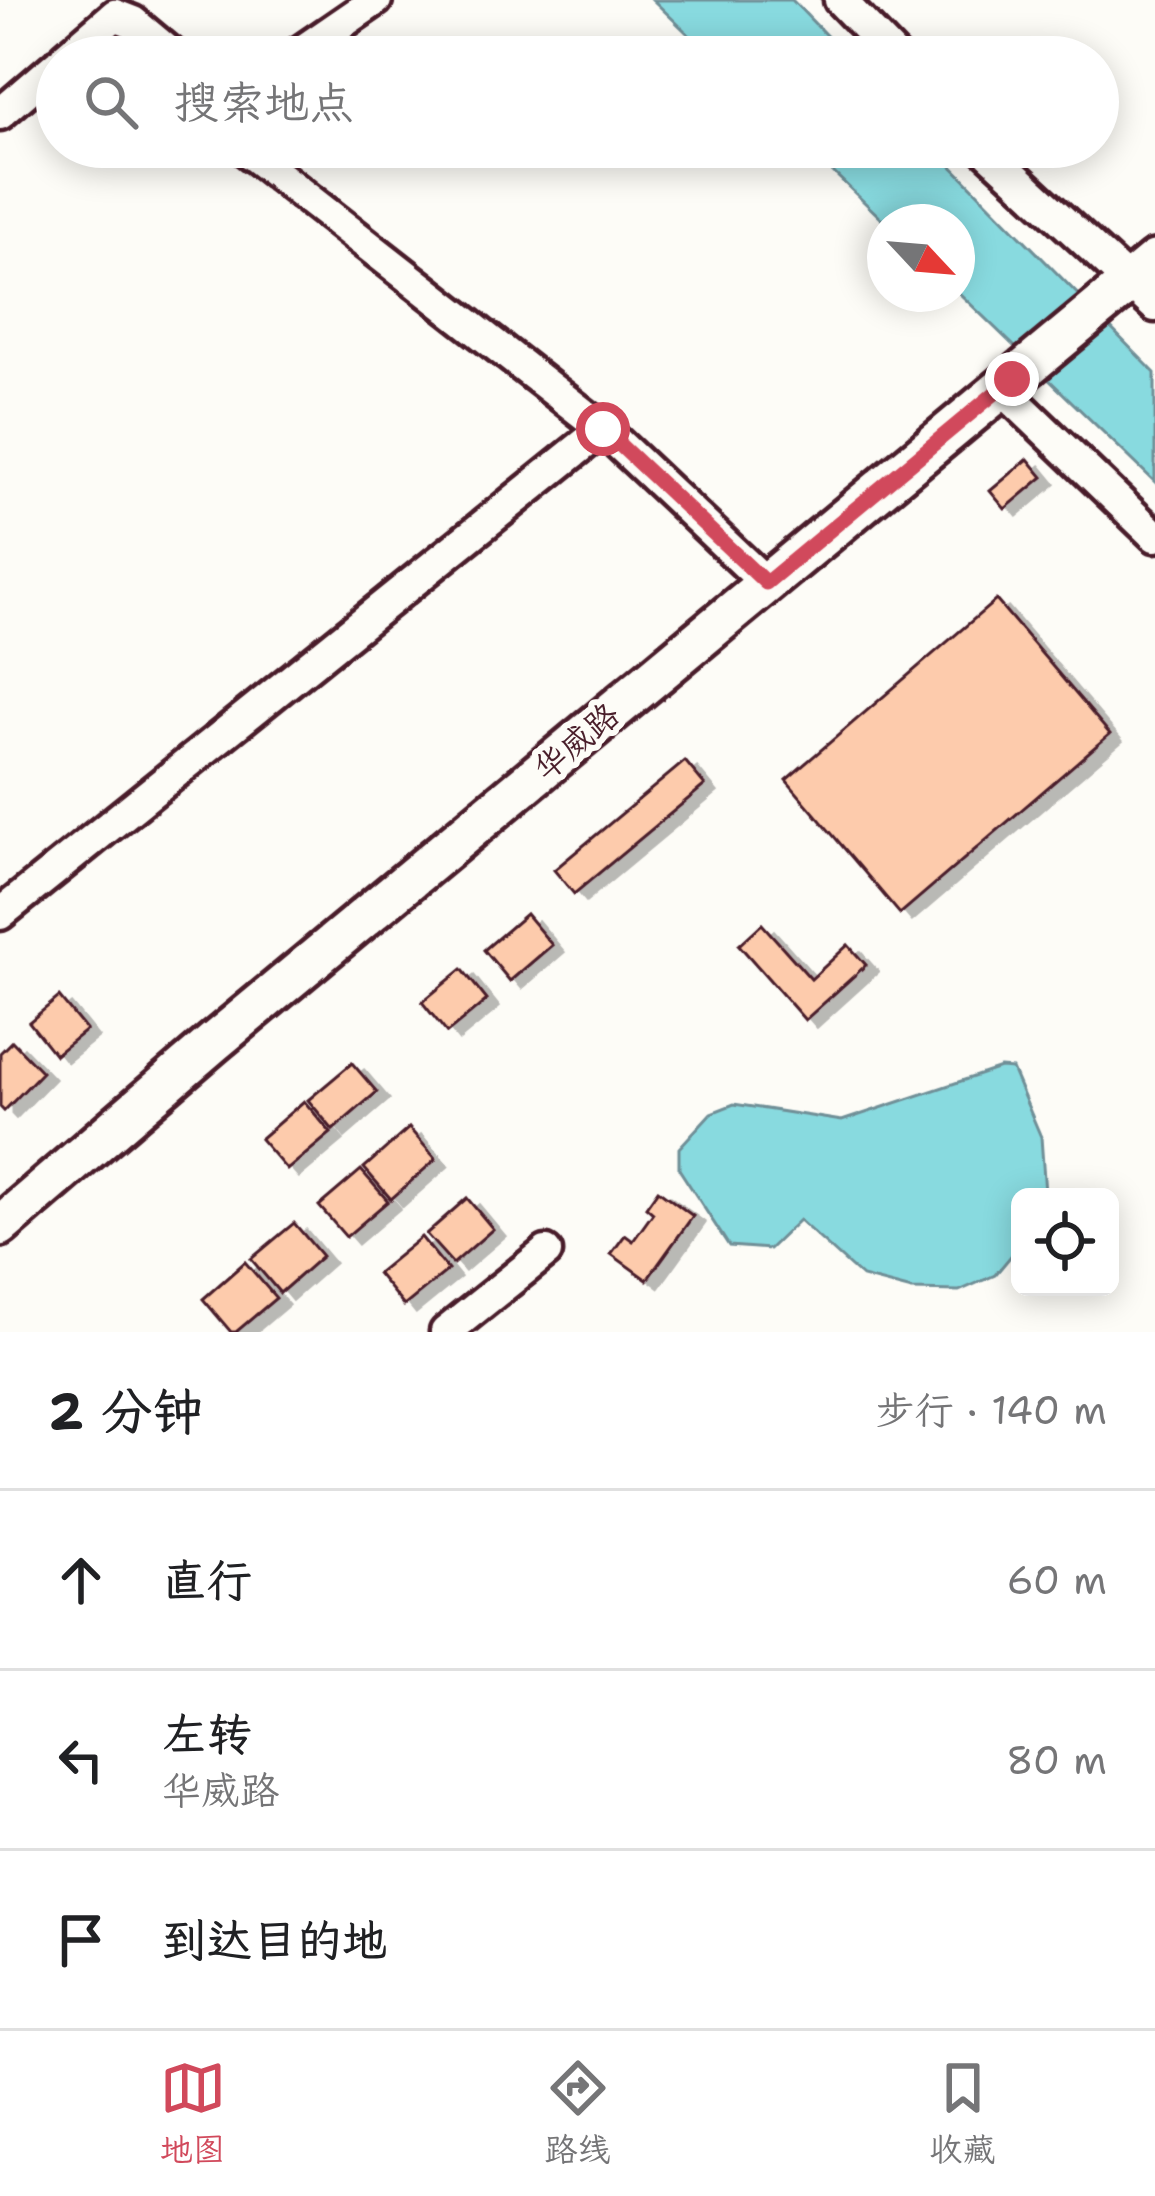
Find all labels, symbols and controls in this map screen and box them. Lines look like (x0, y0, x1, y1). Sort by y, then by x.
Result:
search box (36, 36, 1119, 168)
icon: search (78, 69, 144, 135)
text: 搜索地点 (174, 72, 354, 132)
north arrow (867, 204, 975, 312)
route end (985, 352, 1039, 406)
route start (576, 402, 630, 456)
street label: 华威路 (524, 692, 629, 790)
map controls (1011, 1188, 1119, 1296)
button: locate (1011, 1188, 1119, 1296)
text: 2 分钟 (48, 1377, 203, 1445)
text: 步行 · 140 m (876, 1384, 1107, 1436)
icon: ahead (48, 1547, 114, 1613)
text: 直行 (162, 1550, 252, 1610)
text: 60 m (1007, 1554, 1107, 1606)
text: 左转 (162, 1704, 252, 1764)
icon: left (48, 1727, 114, 1793)
text: 80 m (1006, 1734, 1107, 1786)
text: 华威路 (162, 1764, 279, 1816)
icon: arrive (48, 1907, 114, 1973)
text: 到达目的地 (162, 1910, 387, 1970)
tab: 地图 (160, 2055, 226, 2172)
tab: 路线 (545, 2055, 611, 2172)
tab: 收藏 (930, 2055, 996, 2172)

